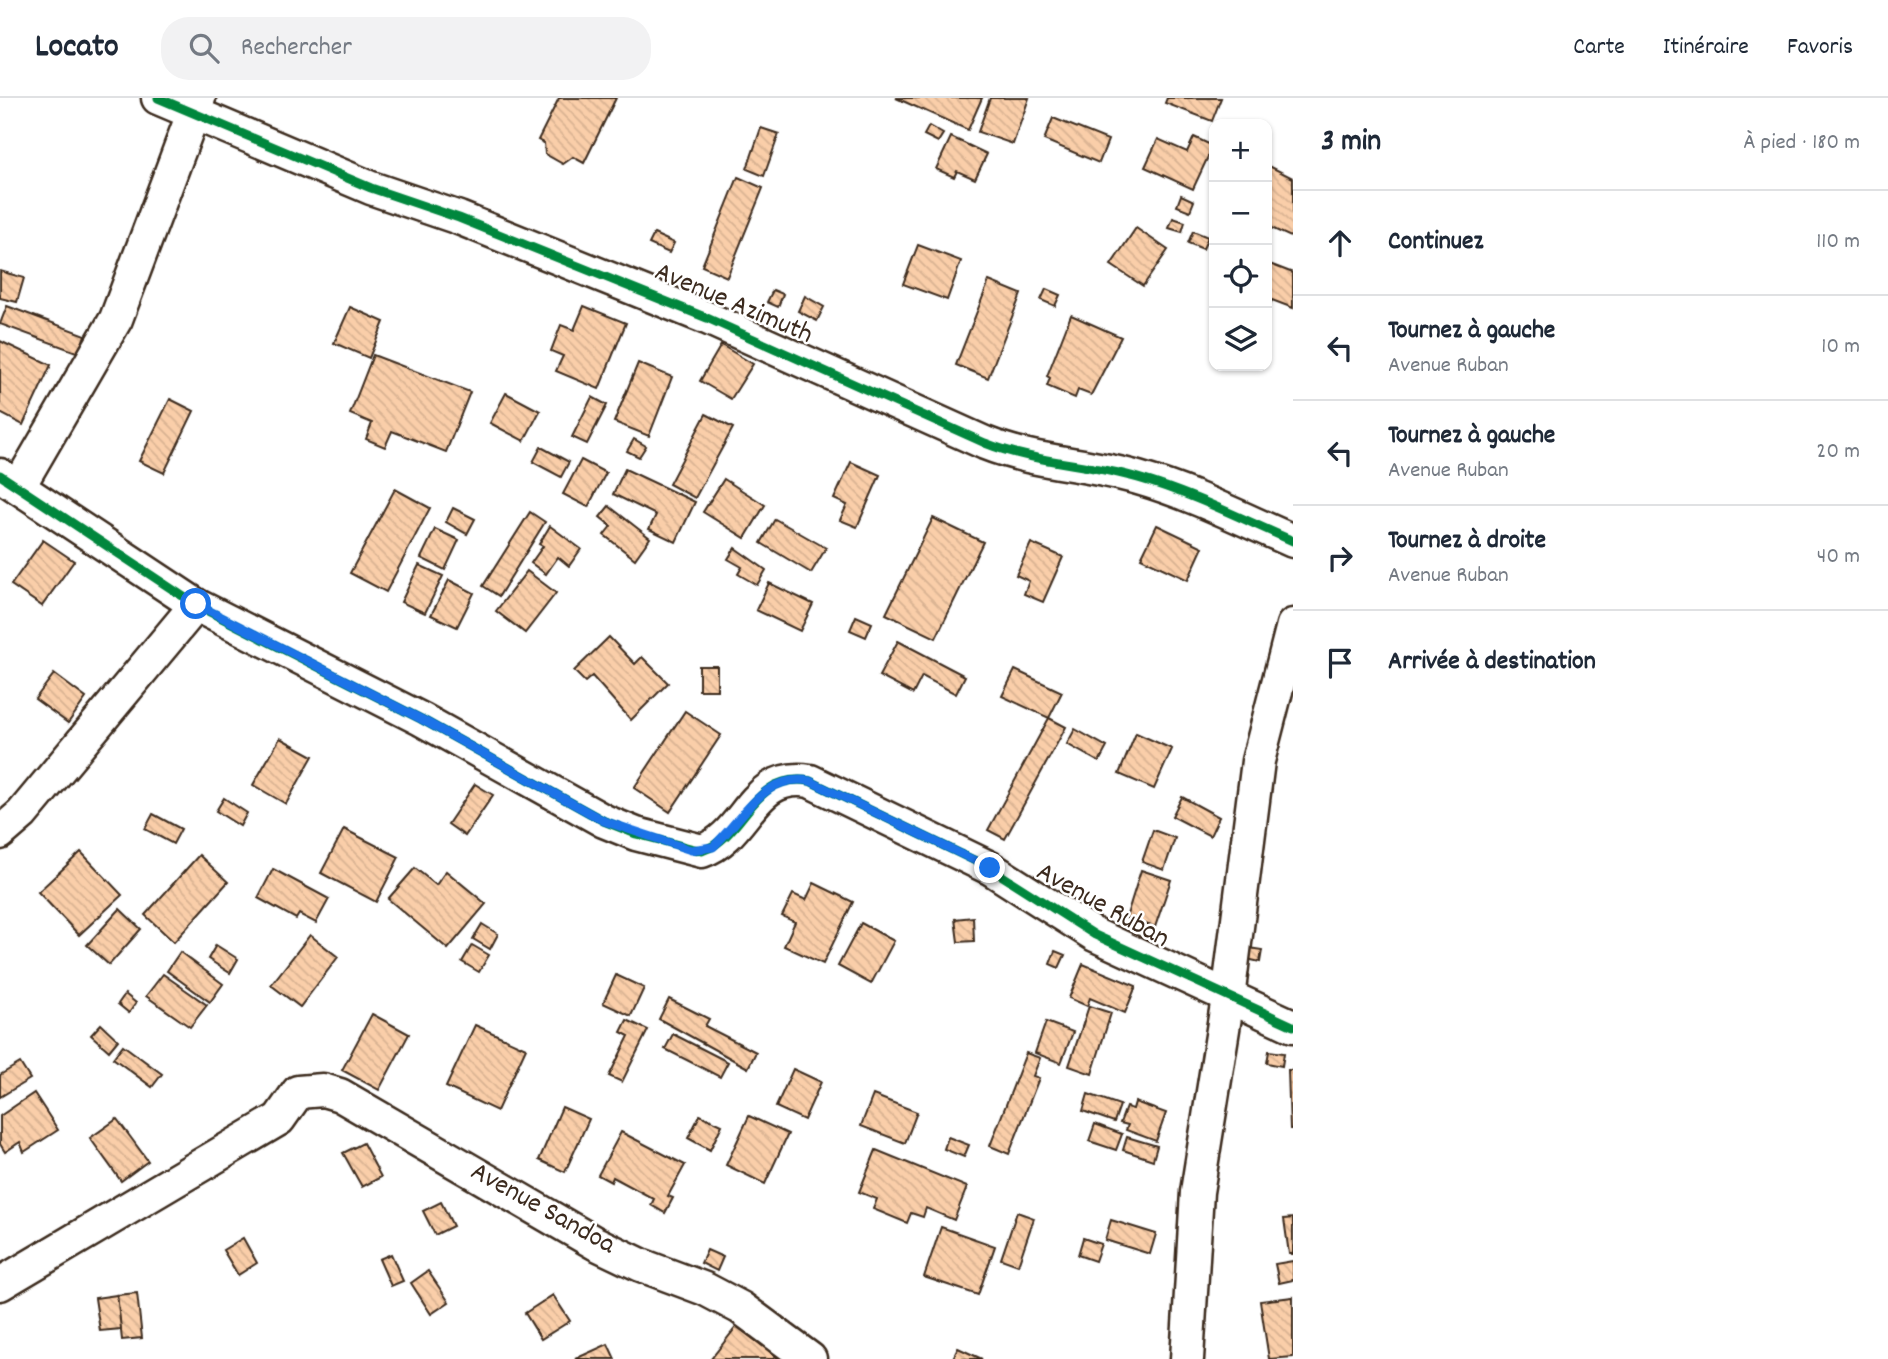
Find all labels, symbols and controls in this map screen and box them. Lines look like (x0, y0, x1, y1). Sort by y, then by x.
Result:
search box (161, 17, 651, 80)
text: Locato (35, 25, 119, 72)
icon: search (185, 29, 223, 67)
text: Rechercher (241, 30, 352, 67)
text: Carte (1573, 31, 1625, 65)
text: Itinéraire (1663, 31, 1749, 65)
text: Favoris (1787, 31, 1853, 65)
map controls (1209, 119, 1272, 371)
button: + (1209, 119, 1272, 182)
text: 3 min (1321, 122, 1381, 165)
text: À pied · 180 m (1743, 127, 1860, 160)
button: − (1209, 182, 1272, 245)
icon: ahead (1321, 224, 1359, 262)
text: Continuez (1388, 224, 1483, 261)
text: 110 m (1816, 226, 1860, 259)
button: locate (1209, 245, 1272, 308)
street label: Avenue Azimuth (648, 254, 818, 356)
button: layers (1209, 308, 1272, 371)
text: Tournez à gauche (1388, 313, 1555, 350)
icon: left (1321, 329, 1359, 367)
text: 10 m (1821, 331, 1860, 364)
text: Avenue Ruban (1388, 350, 1509, 383)
text: Tournez à gauche (1388, 418, 1555, 455)
icon: left (1321, 434, 1359, 472)
text: 20 m (1816, 436, 1860, 469)
text: Avenue Ruban (1388, 455, 1509, 488)
text: Tournez à droite (1388, 523, 1546, 560)
icon: right (1321, 539, 1359, 577)
text: 40 m (1817, 541, 1860, 574)
text: Avenue Ruban (1388, 560, 1509, 593)
route start (180, 588, 211, 619)
icon: arrive (1321, 644, 1359, 682)
text: Arrivée à destination (1388, 644, 1596, 681)
route end (974, 852, 1005, 883)
street label: Avenue Ruban (1028, 854, 1176, 960)
street label: Avenue Sandoa (462, 1154, 622, 1267)

